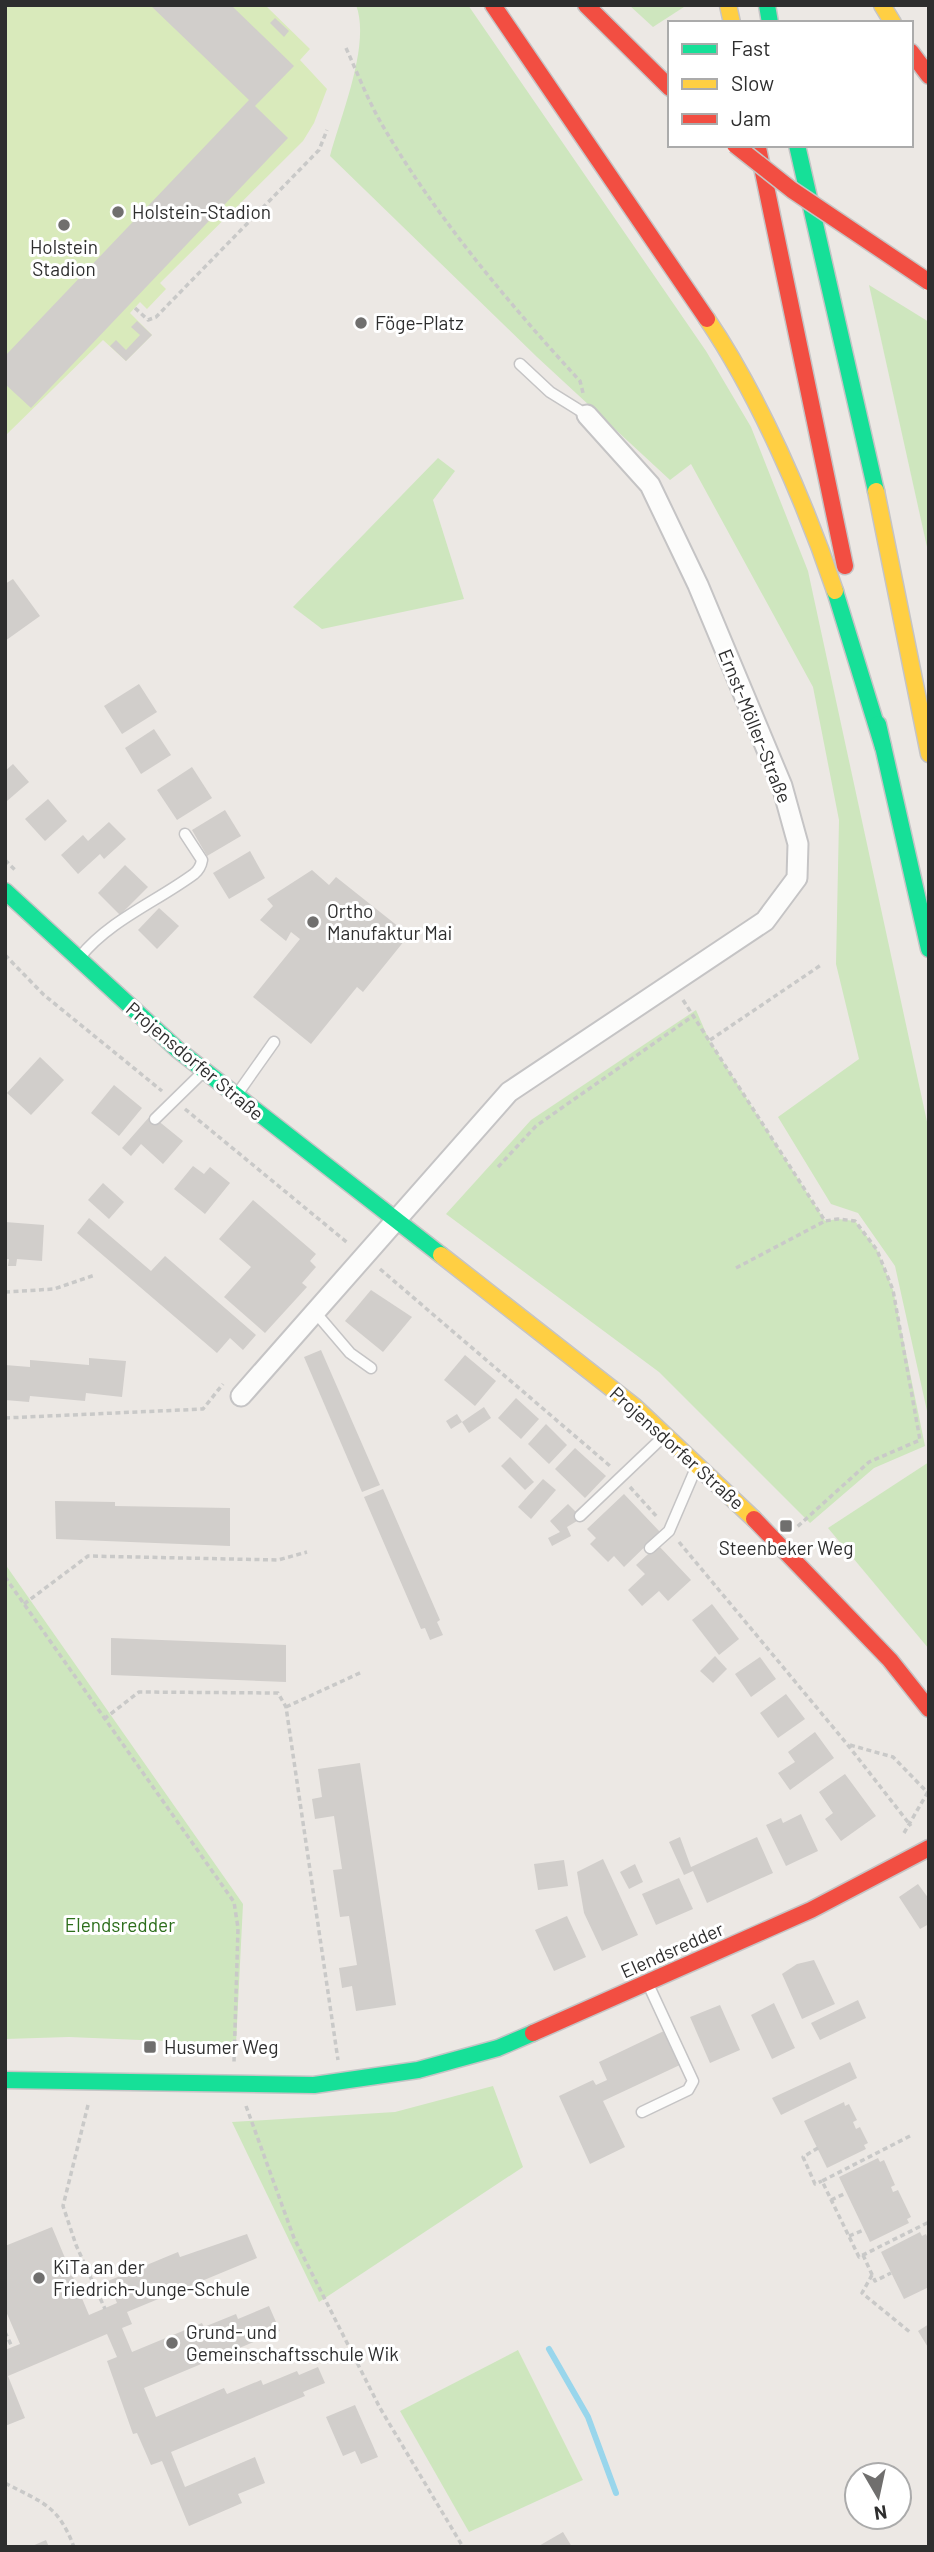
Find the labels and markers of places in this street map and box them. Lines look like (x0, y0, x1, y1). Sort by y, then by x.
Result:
place label: Holstein-Stadion (132, 200, 271, 223)
marker: Holstein-Stadion (110, 204, 126, 220)
marker: Holstein Stadion (56, 217, 72, 233)
place label: Holstein Stadion (30, 235, 98, 280)
place label: Föge-Platz (375, 311, 464, 334)
marker: Föge-Platz (353, 315, 369, 331)
place label: Ortho Manufaktur Mai (327, 899, 452, 944)
marker: Ortho Manufaktur Mai (305, 914, 321, 930)
marker: Steenbeker Weg (778, 1518, 794, 1534)
place label: Steenbeker Weg (719, 1536, 853, 1559)
place label: Husumer Weg (164, 2035, 278, 2058)
marker: Husumer Weg (142, 2039, 158, 2055)
place label: KiTa an der Friedrich-Junge-Schule (53, 2255, 250, 2300)
marker: KiTa an der Friedrich-Junge-Schule (31, 2270, 47, 2286)
place label: Grund- und Gemeinschaftsschule Wik (186, 2320, 399, 2365)
marker: Grund- und Gemeinschaftsschule Wik (164, 2335, 180, 2351)

